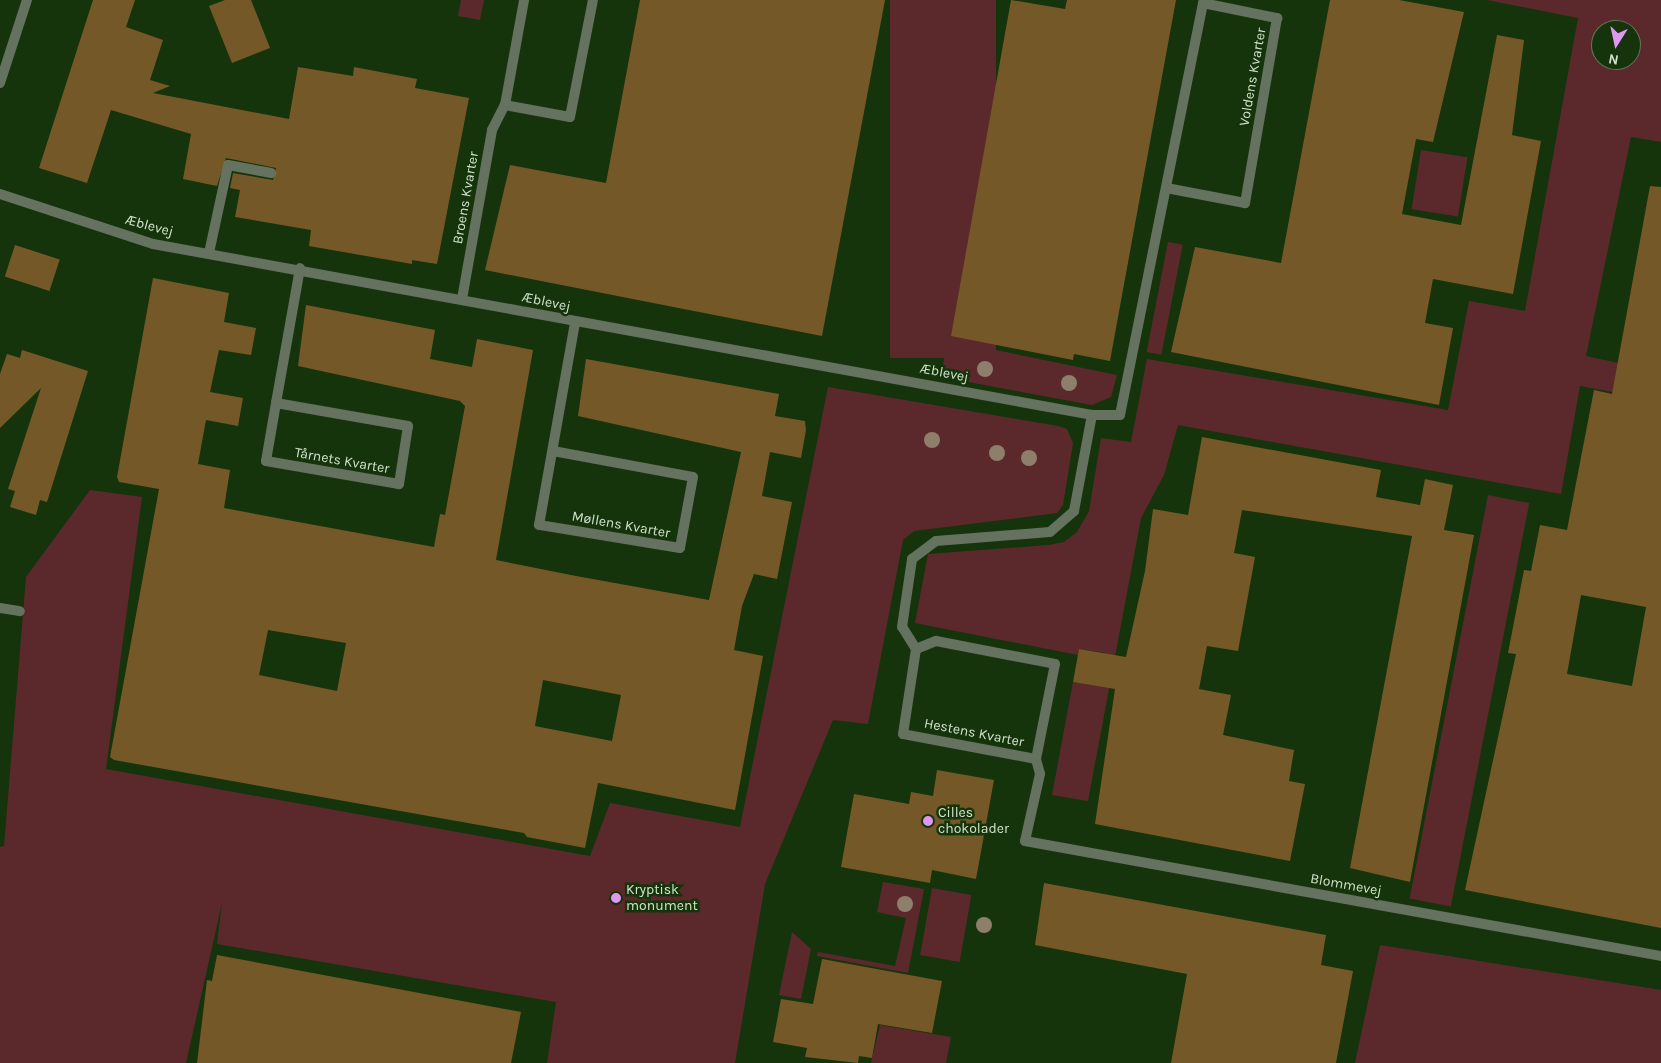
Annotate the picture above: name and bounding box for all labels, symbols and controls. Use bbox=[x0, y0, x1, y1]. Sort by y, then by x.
north arrow bbox=[1591, 20, 1641, 70]
street label: Voldens Kvarter bbox=[1236, 27, 1270, 127]
text: N bbox=[1607, 50, 1620, 69]
street label: Broens Kvarter bbox=[450, 150, 482, 246]
street label: Æblevej bbox=[123, 211, 175, 241]
street label: Æblevej bbox=[520, 289, 572, 315]
street label: Æblevej bbox=[918, 360, 970, 386]
street label: Tårnets Kvarter bbox=[293, 444, 391, 478]
street label: Møllens Kvarter bbox=[571, 508, 671, 542]
street label: Hestens Kvarter bbox=[923, 715, 1025, 751]
place label: Cilles chokolader bbox=[938, 805, 1009, 838]
marker: Cilles chokolader bbox=[922, 815, 934, 827]
street label: Blommevej bbox=[1309, 870, 1383, 900]
place label: Kryptisk monument bbox=[626, 882, 698, 914]
marker: Kryptisk monument bbox=[610, 892, 622, 904]

